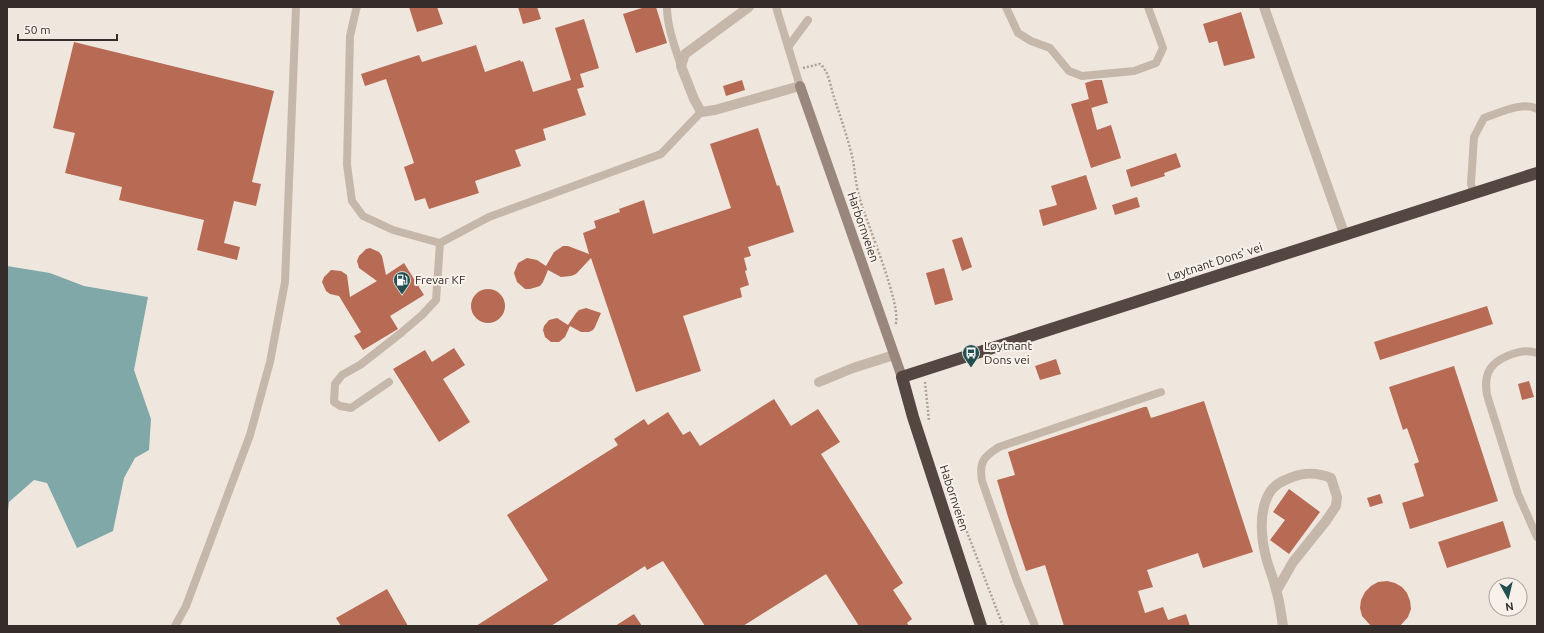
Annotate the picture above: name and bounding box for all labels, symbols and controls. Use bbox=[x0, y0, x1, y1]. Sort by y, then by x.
scale bar bbox=[18, 16, 117, 42]
text: 50 m bbox=[24, 23, 51, 36]
street label: Harbornveien bbox=[845, 190, 882, 264]
street label: Løytnant Dons' vei bbox=[1166, 240, 1264, 283]
fuel station icon: Frevar KF bbox=[392, 270, 412, 295]
place label: Frevar KF bbox=[415, 273, 465, 286]
place label: Løytnant Dons vei bbox=[984, 339, 1032, 366]
bus stop icon: Løytnant Dons vei bbox=[961, 343, 981, 368]
street label: Habornveien bbox=[938, 463, 971, 533]
north arrow bbox=[1488, 577, 1528, 617]
text: N bbox=[1504, 600, 1514, 613]

